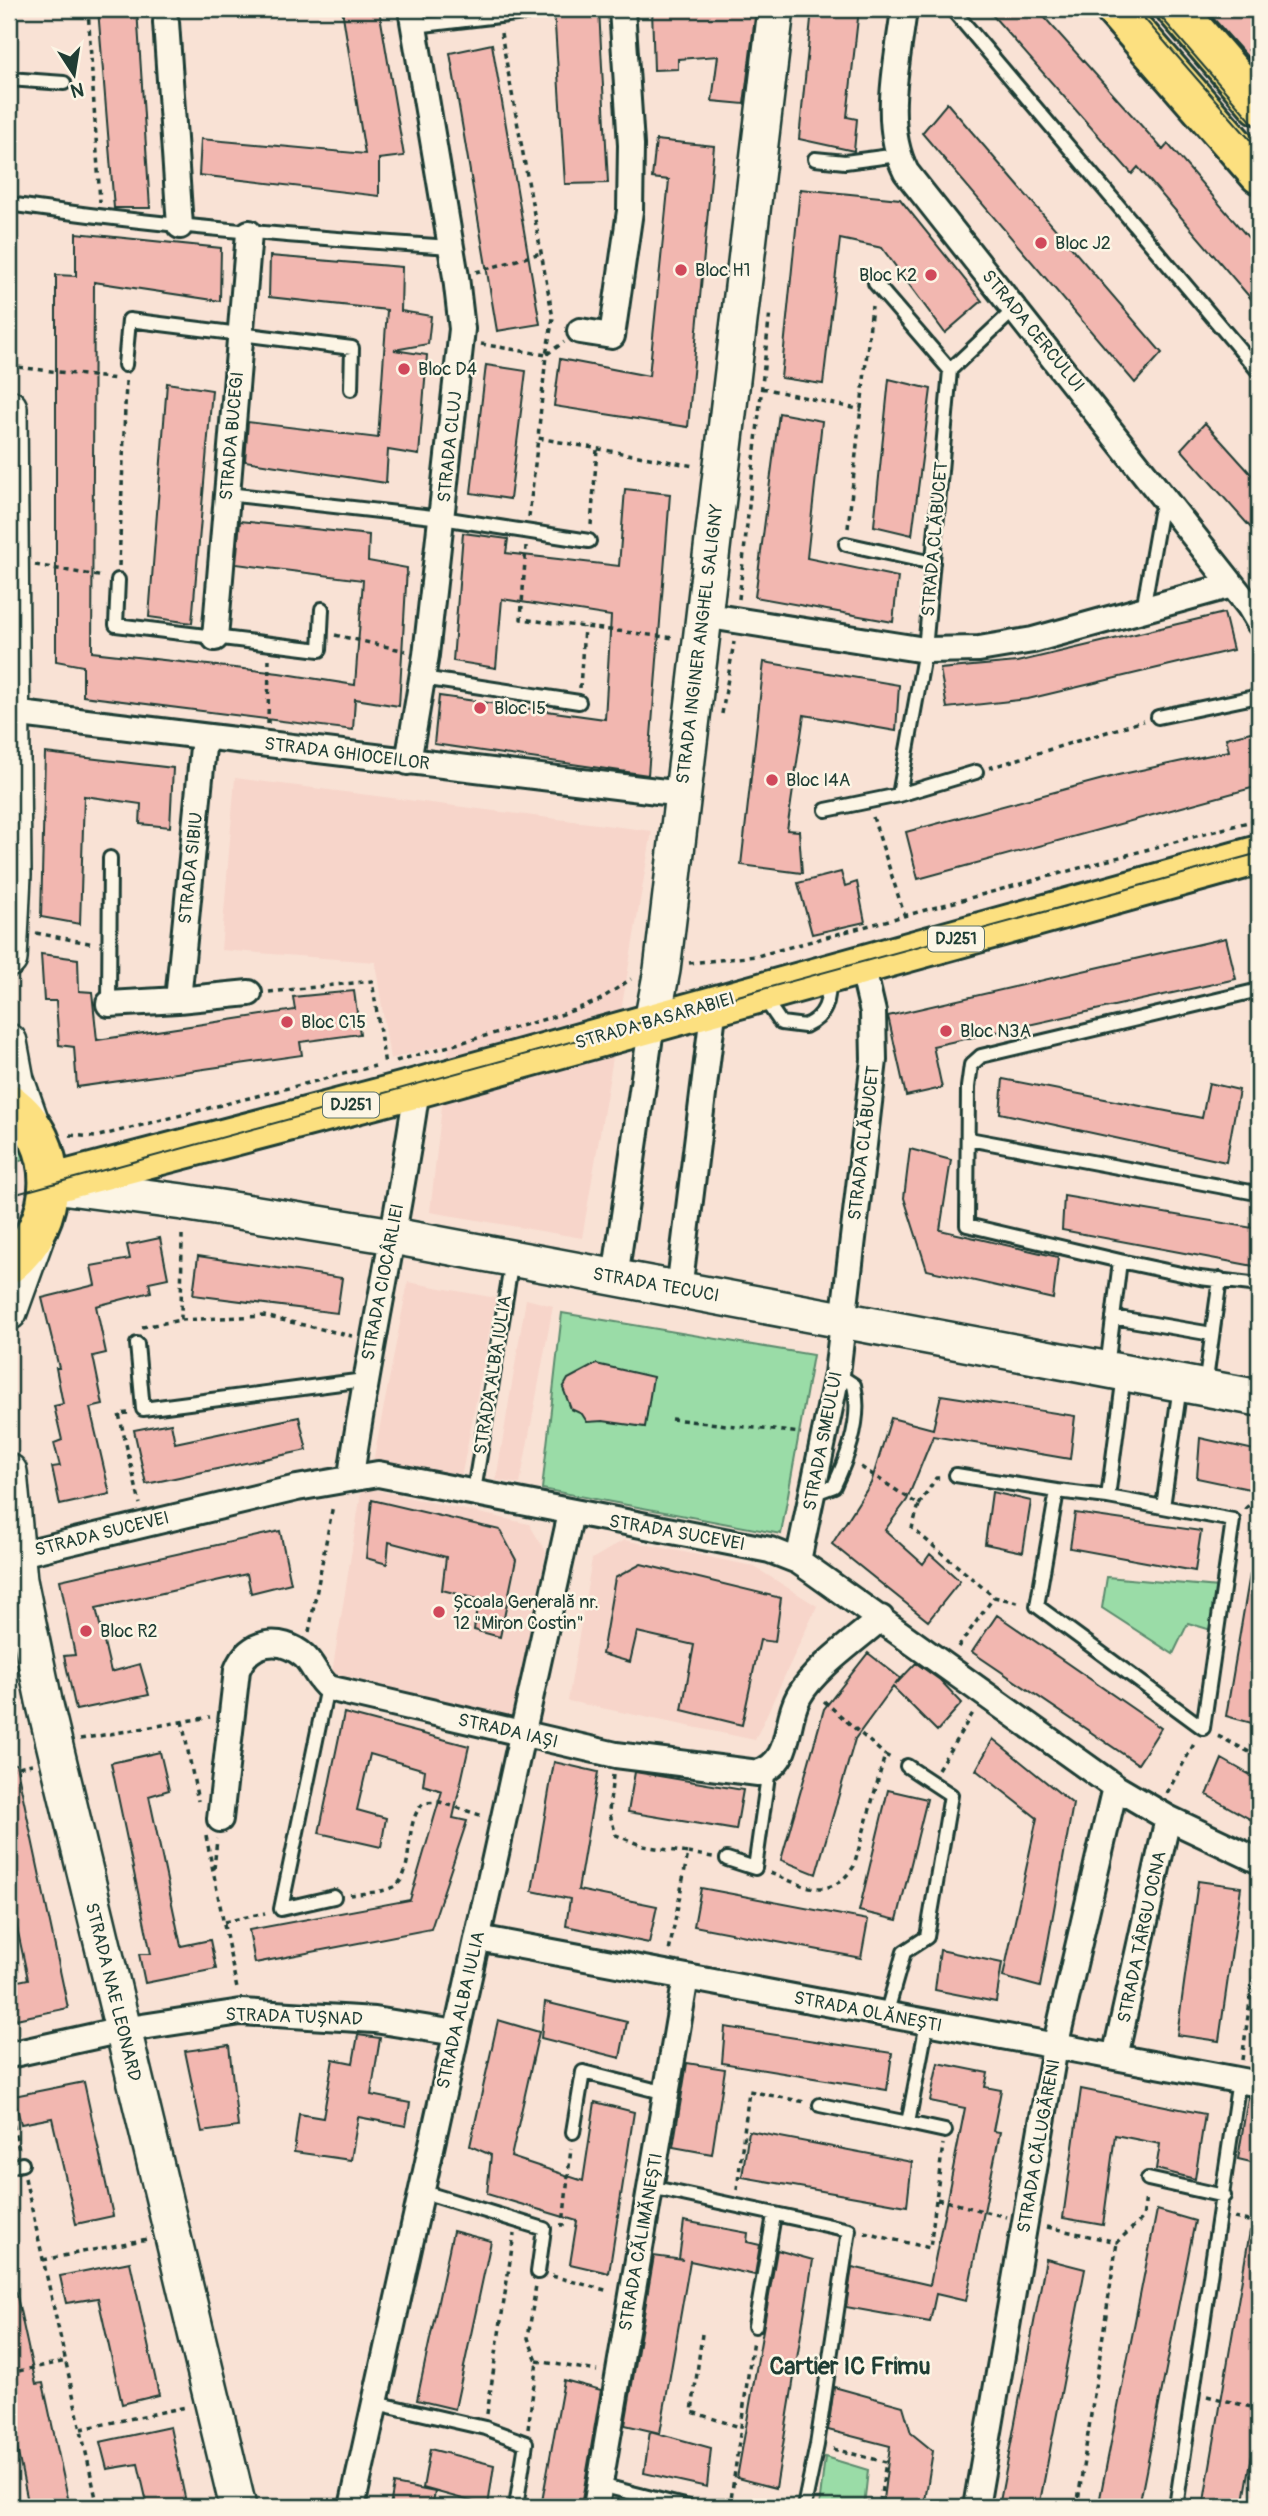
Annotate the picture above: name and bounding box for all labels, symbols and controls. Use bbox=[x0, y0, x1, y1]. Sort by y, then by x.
north arrow bbox=[38, 38, 108, 108]
text: N bbox=[68, 77, 86, 103]
place label: Bloc J2 bbox=[1055, 232, 1111, 255]
marker: Bloc J2 bbox=[1033, 235, 1049, 251]
place label: Bloc H1 bbox=[695, 259, 751, 282]
marker: Bloc H1 bbox=[673, 262, 689, 278]
place label: Bloc K2 bbox=[859, 264, 917, 287]
street label: STRADA CERCULUI bbox=[977, 265, 1089, 397]
marker: Bloc K2 bbox=[923, 267, 939, 283]
place label: Bloc D4 bbox=[418, 358, 477, 381]
marker: Bloc D4 bbox=[396, 361, 412, 377]
street label: STRADA BUCEGI bbox=[215, 371, 249, 501]
street label: STRADA CLUJ bbox=[433, 390, 467, 504]
street label: STRADA CLĂBUCET bbox=[917, 461, 953, 617]
street label: STRADA INGINER ANGHEL SALIGNY bbox=[671, 502, 729, 785]
place label: Bloc I5 bbox=[494, 697, 546, 720]
marker: Bloc I5 bbox=[472, 700, 488, 716]
street label: STRADA GHIOCEILOR bbox=[263, 732, 431, 776]
place label: Bloc I4A bbox=[786, 769, 851, 792]
marker: Bloc I4A bbox=[764, 772, 780, 788]
street label: STRADA SIBIU bbox=[174, 811, 208, 925]
road number: DJ251 bbox=[928, 926, 984, 951]
street label: STRADA BASARABIEI bbox=[573, 987, 737, 1055]
place label: Bloc C15 bbox=[301, 1011, 366, 1034]
marker: Bloc C15 bbox=[279, 1014, 295, 1030]
place label: Bloc N3A bbox=[960, 1020, 1031, 1043]
marker: Bloc N3A bbox=[938, 1023, 954, 1039]
street label: STRADA CLĂBUCET bbox=[843, 1064, 885, 1222]
road number: DJ251 bbox=[323, 1092, 379, 1118]
street label: STRADA CIOCÂRLIEI bbox=[357, 1202, 409, 1362]
street label: STRADA TECUCI bbox=[591, 1263, 721, 1307]
street label: STRADA ALBA IULIA bbox=[469, 1293, 517, 1456]
street label: STRADA SMEULUI bbox=[798, 1369, 848, 1513]
street label: STRADA SUCEVEI bbox=[32, 1506, 172, 1562]
street label: STRADA SUCEVEI bbox=[607, 1510, 747, 1556]
place label: Școala Generală nr. 12 "Miron Costin" bbox=[453, 1591, 599, 1635]
marker: Școala Generală nr. 12 "Miron Costin" bbox=[431, 1604, 447, 1620]
place label: Bloc R2 bbox=[100, 1620, 158, 1643]
marker: Bloc R2 bbox=[78, 1623, 94, 1639]
street label: STRADA IAȘI bbox=[456, 1708, 560, 1754]
street label: STRADA TÂRGU OCNA bbox=[1113, 1849, 1171, 2025]
street label: STRADA NAE LEONARD bbox=[80, 1900, 146, 2084]
street label: STRADA ALBA IULIA bbox=[432, 1929, 490, 2091]
street label: STRADA OLĂNEȘTI bbox=[792, 1986, 944, 2038]
street label: STRADA TUȘNAD bbox=[225, 2003, 363, 2031]
street label: STRADA CĂLUGĂRENI bbox=[1012, 2057, 1066, 2235]
street label: STRADA CĂLIMĂNEȘTI bbox=[614, 2151, 668, 2333]
district label: Cartier IC Frimu bbox=[770, 2352, 930, 2381]

